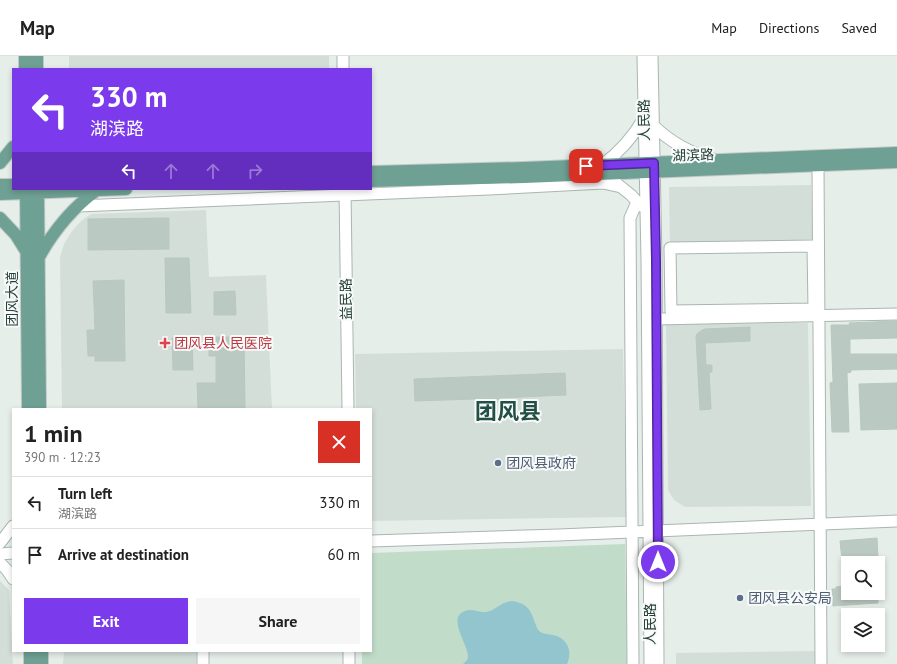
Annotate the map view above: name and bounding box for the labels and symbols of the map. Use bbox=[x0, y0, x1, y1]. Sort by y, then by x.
street label: 人民路 bbox=[635, 99, 653, 141]
street label: 湖滨路 bbox=[672, 145, 714, 165]
pin bbox=[569, 149, 603, 183]
street label: 团风大道 bbox=[3, 271, 21, 327]
street label: 益民路 bbox=[337, 278, 355, 320]
place label: 团风县人民医院 bbox=[174, 334, 272, 352]
marker: 团风县人民医院 bbox=[159, 337, 171, 349]
district label: 团风县 bbox=[475, 397, 541, 425]
place label: 团风县政府 bbox=[506, 454, 576, 472]
marker: 团风县政府 bbox=[493, 458, 503, 468]
position arrow bbox=[637, 541, 679, 583]
place label: 团风县公安局 bbox=[748, 589, 832, 607]
marker: 团风县公安局 bbox=[735, 593, 745, 603]
street label: 人民路 bbox=[641, 603, 659, 645]

